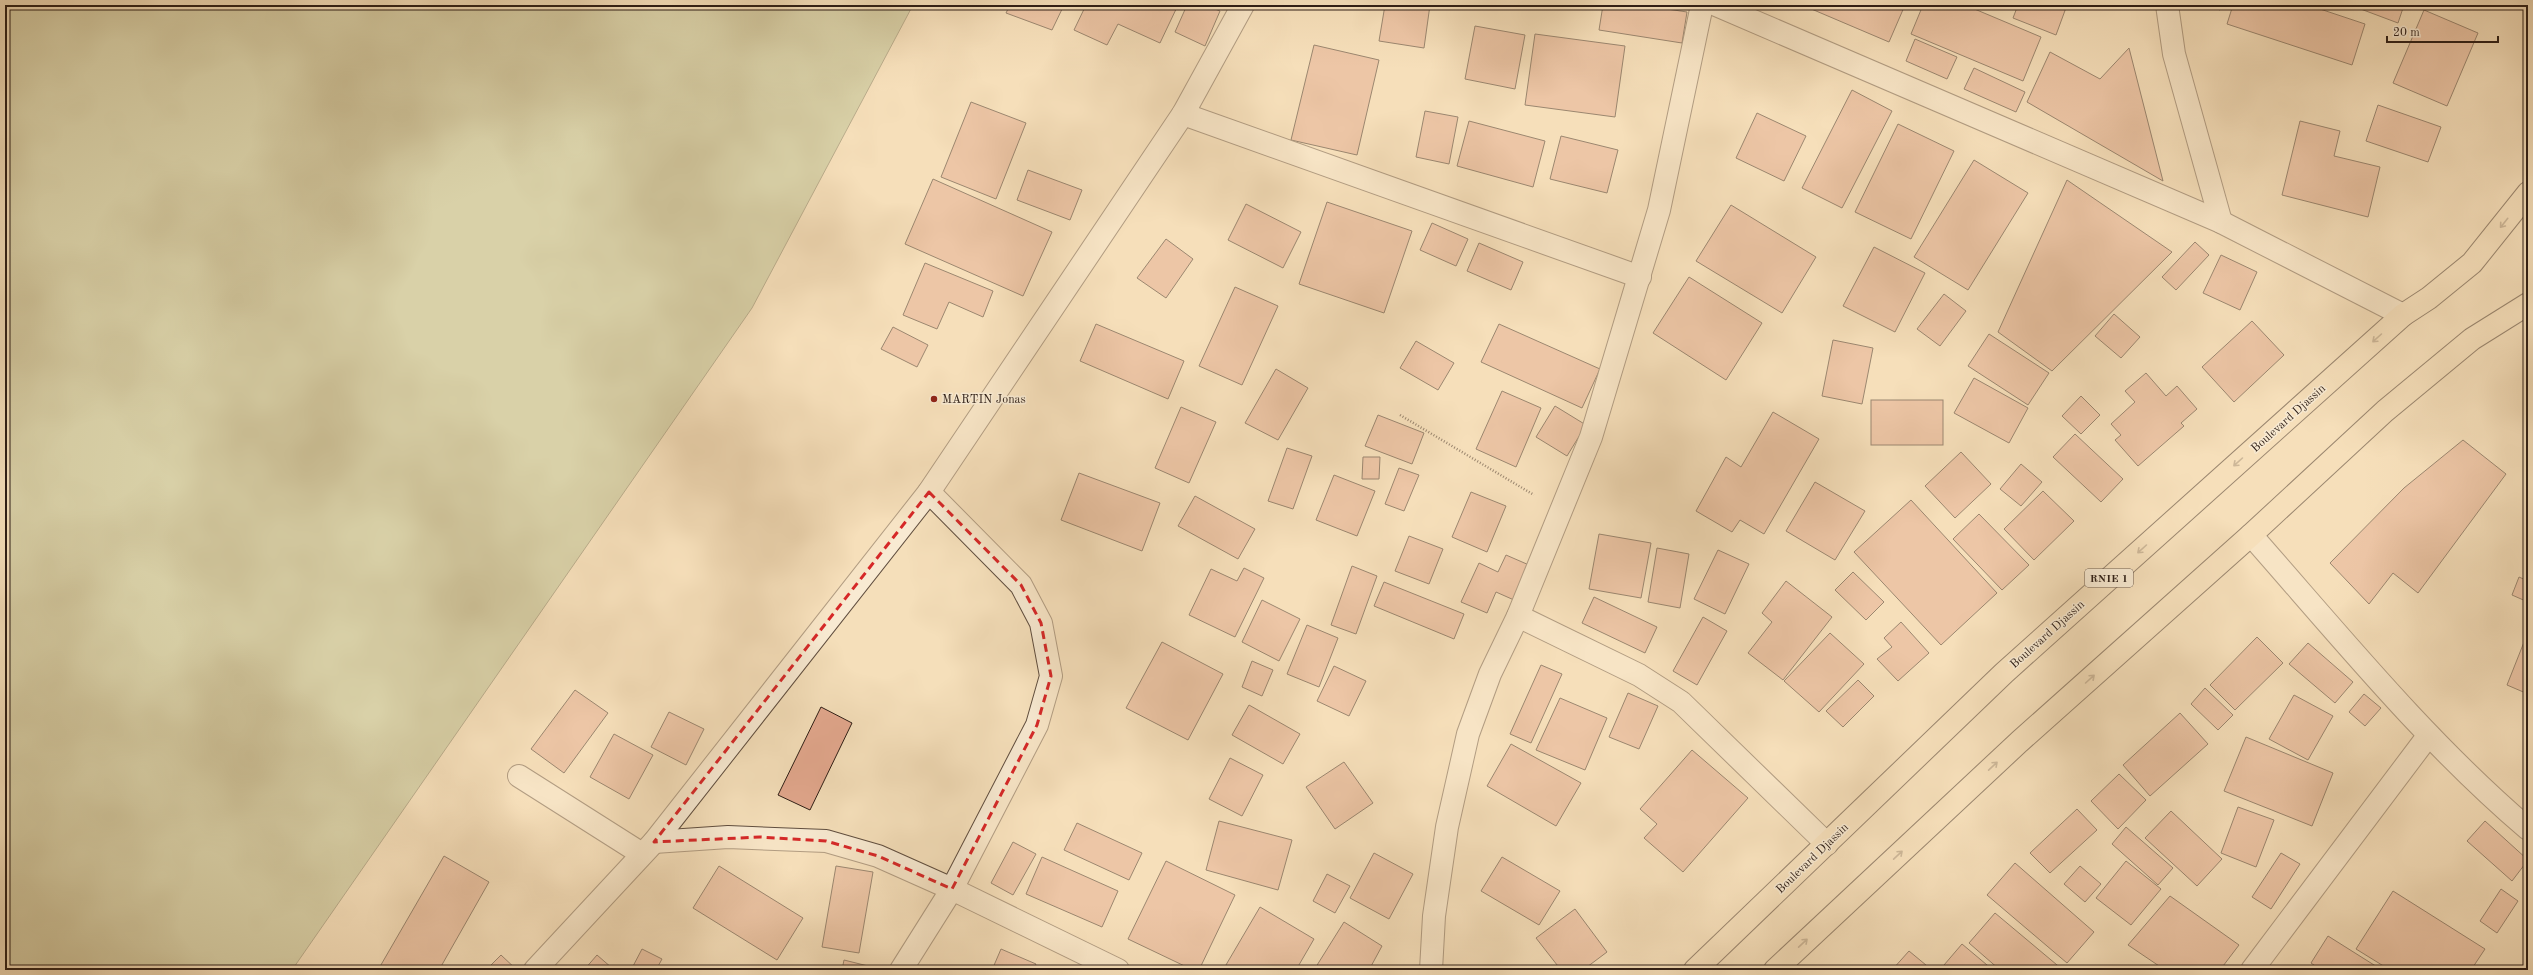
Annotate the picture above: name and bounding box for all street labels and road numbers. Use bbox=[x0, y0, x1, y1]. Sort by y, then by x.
street label: Boulevard Djassin bbox=[2249, 382, 2328, 455]
road number: RNIE 1 bbox=[2085, 569, 2133, 587]
street label: Boulevard Djassin bbox=[2008, 598, 2087, 671]
street label: Boulevard Djassin bbox=[1774, 821, 1851, 896]

